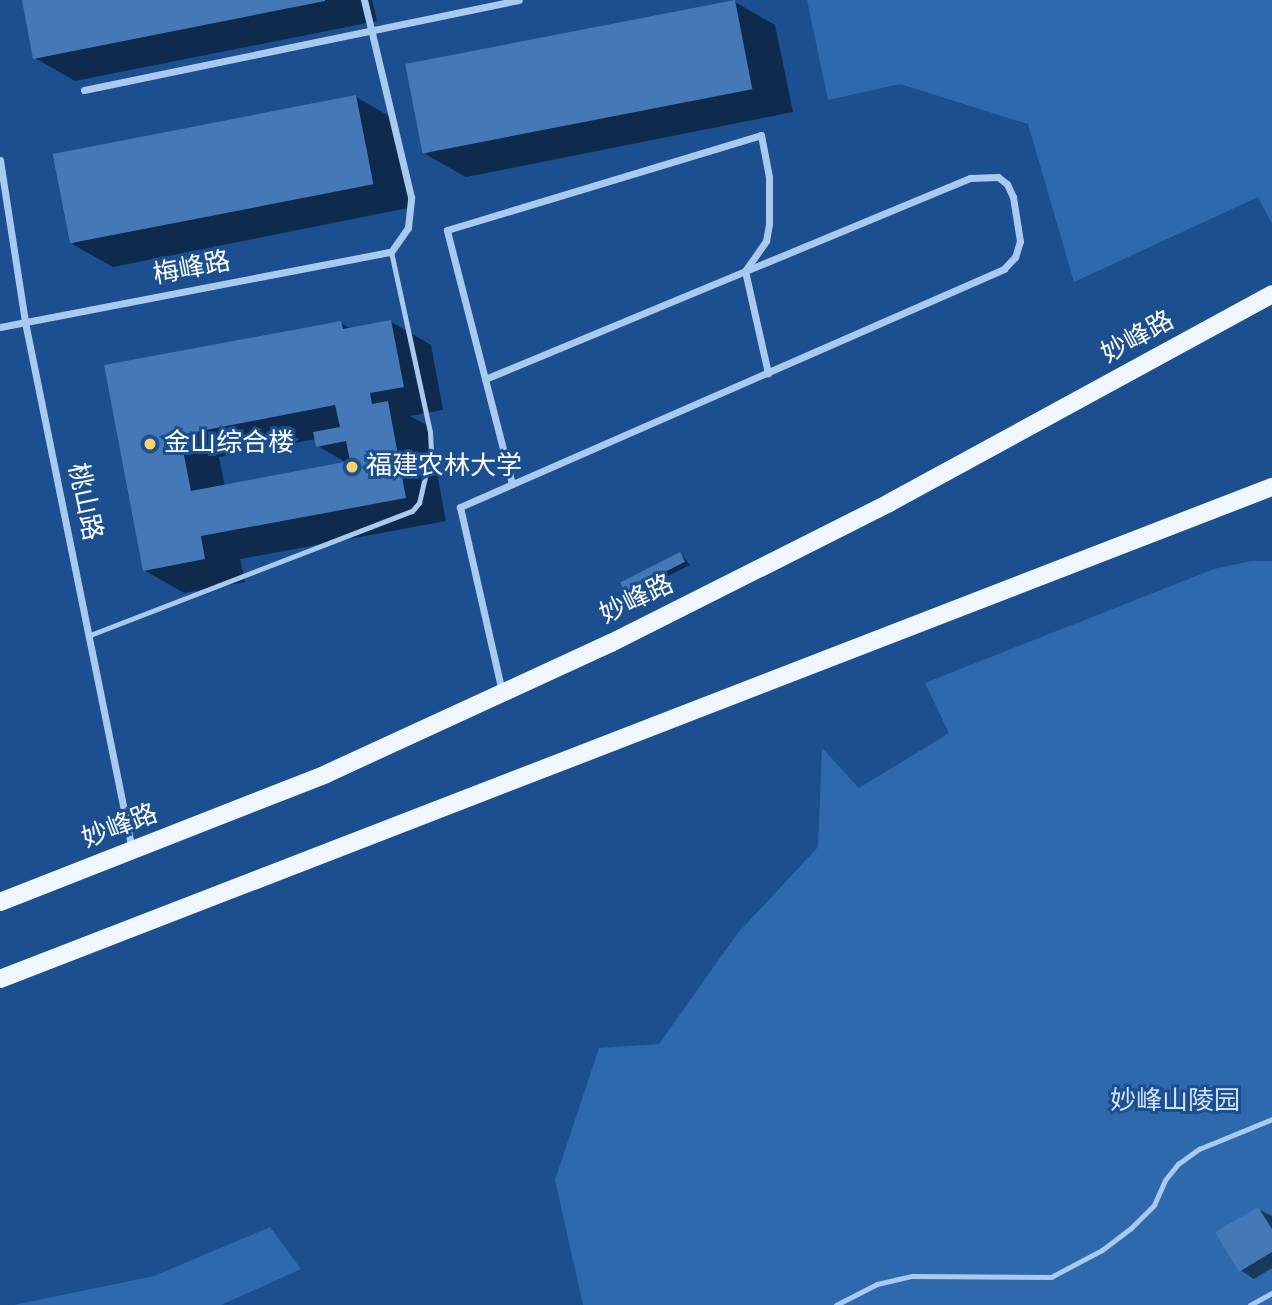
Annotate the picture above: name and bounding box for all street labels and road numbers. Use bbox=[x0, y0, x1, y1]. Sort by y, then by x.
street label: 梅峰路 bbox=[151, 246, 233, 292]
street label: 妙峰路 bbox=[1096, 305, 1180, 371]
street label: 桃山路 bbox=[61, 461, 107, 543]
street label: 妙峰路 bbox=[595, 569, 679, 631]
street label: 妙峰路 bbox=[78, 798, 162, 856]

